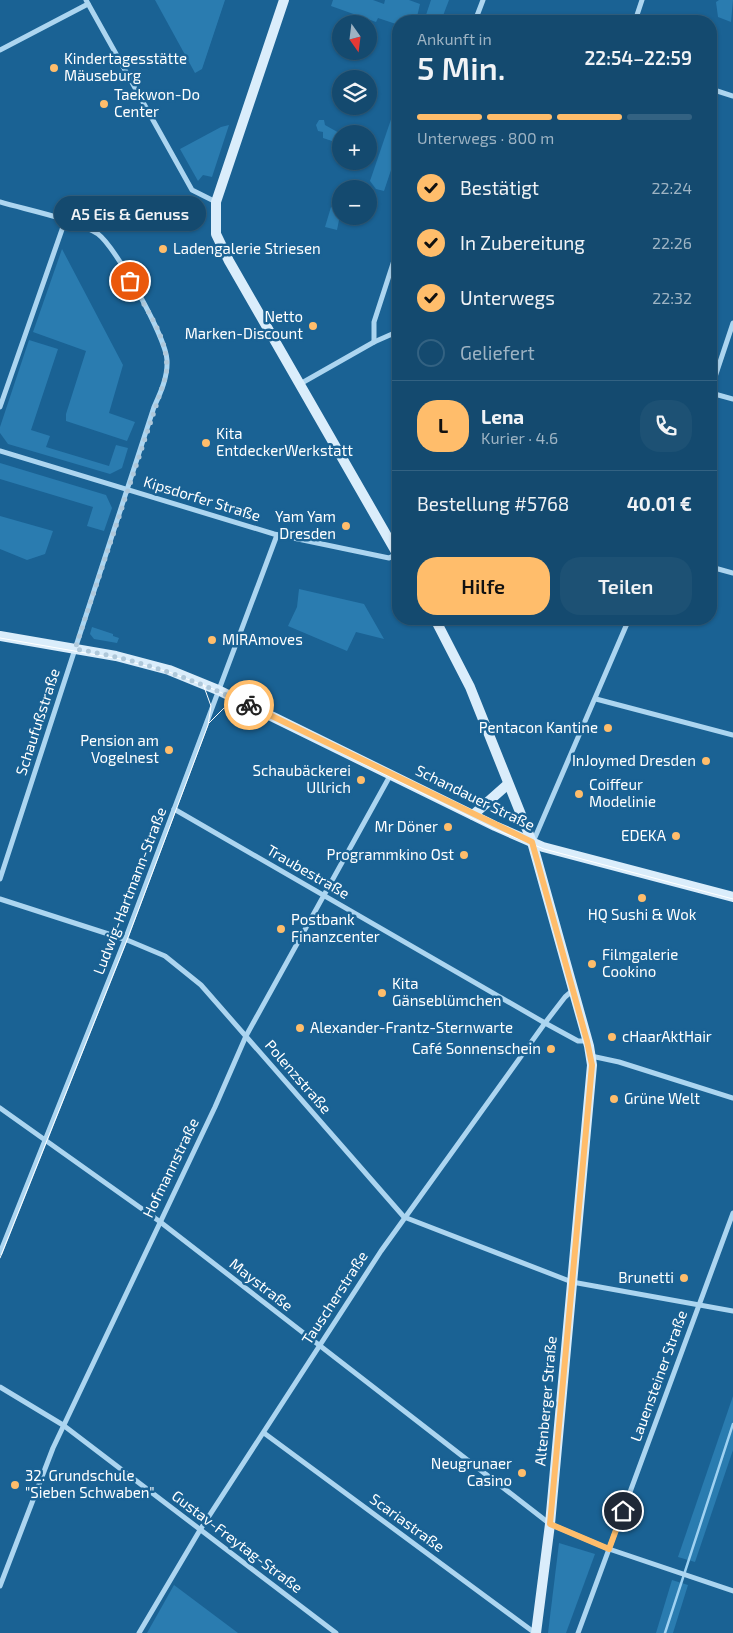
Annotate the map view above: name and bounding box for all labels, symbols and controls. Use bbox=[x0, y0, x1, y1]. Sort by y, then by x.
north arrow bbox=[332, 15, 378, 60]
map controls bbox=[332, 15, 377, 225]
text: Ankunft in bbox=[417, 29, 492, 48]
text: 22:54–22:59 bbox=[584, 46, 692, 69]
text: 5 Min. bbox=[417, 48, 505, 86]
place label: Kindertagesstätte Mäuseburg bbox=[64, 49, 187, 84]
marker: Kindertagesstätte Mäuseburg bbox=[48, 62, 60, 74]
button: layers bbox=[332, 70, 377, 115]
place label: Taekwon-Do Center bbox=[114, 85, 200, 120]
marker: Taekwon-Do Center bbox=[98, 98, 110, 110]
button: + bbox=[332, 125, 377, 170]
text: Unterwegs · 800 m bbox=[417, 128, 554, 147]
icon: check bbox=[417, 174, 445, 202]
text: Bestätigt bbox=[460, 176, 539, 199]
text: 22:24 bbox=[651, 178, 692, 197]
button: − bbox=[332, 180, 377, 225]
callout: A5 Eis & Genuss bbox=[54, 196, 206, 231]
text: A5 Eis & Genuss bbox=[71, 204, 189, 223]
icon: check bbox=[417, 229, 445, 257]
text: In Zubereitung bbox=[460, 231, 585, 254]
text: 22:26 bbox=[652, 233, 692, 252]
place label: Ladengalerie Striesen bbox=[173, 239, 321, 257]
marker: Ladengalerie Striesen bbox=[157, 243, 169, 255]
pin bbox=[109, 260, 151, 302]
icon: bag bbox=[116, 267, 144, 295]
icon: check bbox=[417, 284, 445, 312]
text: Unterwegs bbox=[460, 286, 555, 309]
text: 22:32 bbox=[652, 288, 692, 307]
place label: Netto Marken-Discount bbox=[185, 307, 303, 342]
marker: Netto Marken-Discount bbox=[307, 320, 319, 332]
text: Geliefert bbox=[460, 341, 535, 364]
button: phone bbox=[640, 400, 692, 452]
text: Lena bbox=[481, 405, 524, 428]
text: L bbox=[438, 414, 448, 437]
place label: Kita EntdeckerWerkstatt bbox=[216, 424, 353, 459]
text: Kurier · 4.6 bbox=[481, 428, 558, 447]
marker: Kita EntdeckerWerkstatt bbox=[200, 437, 212, 449]
street label: Kipsdorfer Straße bbox=[142, 472, 263, 524]
text: Bestellung #5768 bbox=[417, 492, 569, 515]
text: 40.01 € bbox=[627, 492, 692, 515]
place label: Yam Yam Dresden bbox=[275, 507, 336, 542]
marker: Yam Yam Dresden bbox=[340, 520, 352, 532]
button: Hilfe bbox=[417, 557, 550, 615]
button: Teilen bbox=[560, 557, 692, 615]
place label: MIRAmoves bbox=[222, 630, 303, 648]
marker: MIRAmoves bbox=[206, 634, 218, 646]
street label: Schaufußstraße bbox=[11, 666, 63, 777]
courier bbox=[224, 680, 274, 730]
icon: bike bbox=[235, 691, 263, 719]
place label: Pentacon Kantine bbox=[479, 718, 598, 736]
marker: Pentacon Kantine bbox=[602, 722, 614, 734]
place label: Pension am Vogelnest bbox=[80, 731, 159, 766]
marker: Pension am Vogelnest bbox=[163, 744, 175, 756]
place label: InJoymed Dresden bbox=[572, 751, 696, 769]
marker: InJoymed Dresden bbox=[700, 755, 712, 767]
street label: Schandauer Straße bbox=[413, 760, 538, 834]
place label: Schaubäckerei Ullrich bbox=[253, 761, 351, 796]
marker: Schaubäckerei Ullrich bbox=[355, 774, 367, 786]
place label: Coiffeur Modelinie bbox=[589, 775, 656, 810]
marker: Coiffeur Modelinie bbox=[573, 788, 585, 800]
street label: Ludwig-Hartmann-Straße bbox=[89, 804, 169, 977]
place label: Mr Döner bbox=[375, 817, 438, 835]
marker: Mr Döner bbox=[442, 821, 454, 833]
place label: EDEKA bbox=[621, 826, 667, 844]
marker: EDEKA bbox=[670, 830, 682, 842]
street label: Traubestraße bbox=[264, 840, 353, 902]
place label: Programmkino Ost bbox=[327, 845, 454, 863]
marker: Programmkino Ost bbox=[458, 849, 470, 861]
marker: HQ Sushi & Wok bbox=[636, 892, 648, 904]
place label: HQ Sushi & Wok bbox=[588, 905, 697, 924]
place label: Postbank Finanzcenter bbox=[291, 910, 380, 945]
marker: Postbank Finanzcenter bbox=[275, 923, 287, 935]
place label: Filmgalerie Cookino bbox=[602, 945, 678, 980]
marker: Filmgalerie Cookino bbox=[586, 958, 598, 970]
place label: Kita Gänseblümchen bbox=[392, 974, 502, 1009]
marker: Kita Gänseblümchen bbox=[376, 987, 388, 999]
place label: Alexander-Frantz-Sternwarte bbox=[310, 1018, 513, 1036]
marker: Alexander-Frantz-Sternwarte bbox=[294, 1022, 306, 1034]
place label: cHaarAktHair bbox=[622, 1027, 712, 1045]
marker: cHaarAktHair bbox=[606, 1031, 618, 1043]
street label: Polenzstraße bbox=[262, 1036, 336, 1117]
place label: Café Sonnenschein bbox=[412, 1039, 541, 1057]
marker: Café Sonnenschein bbox=[545, 1043, 557, 1055]
place label: Grüne Welt bbox=[624, 1089, 700, 1107]
marker: Grüne Welt bbox=[608, 1093, 620, 1105]
street label: Hofmannstraße bbox=[138, 1115, 202, 1220]
street label: Tauscherstraße bbox=[297, 1247, 371, 1347]
street label: Maystraße bbox=[226, 1254, 297, 1314]
place label: Brunetti bbox=[618, 1268, 674, 1286]
marker: Brunetti bbox=[678, 1272, 690, 1284]
street label: Lauensteiner Straße bbox=[626, 1307, 690, 1444]
street label: Altenberger Straße bbox=[530, 1335, 560, 1467]
place label: Neugrunaer Casino bbox=[431, 1454, 512, 1489]
place label: 32. Grundschule "Sieben Schwaben" bbox=[25, 1466, 155, 1501]
marker: Neugrunaer Casino bbox=[516, 1467, 528, 1479]
marker: 32. Grundschule "Sieben Schwaben" bbox=[9, 1479, 21, 1491]
street label: Gustav-Freytag-Straße bbox=[169, 1486, 307, 1596]
street label: Scariastraße bbox=[367, 1489, 448, 1555]
pin bbox=[602, 1490, 644, 1532]
icon: home bbox=[609, 1497, 637, 1525]

